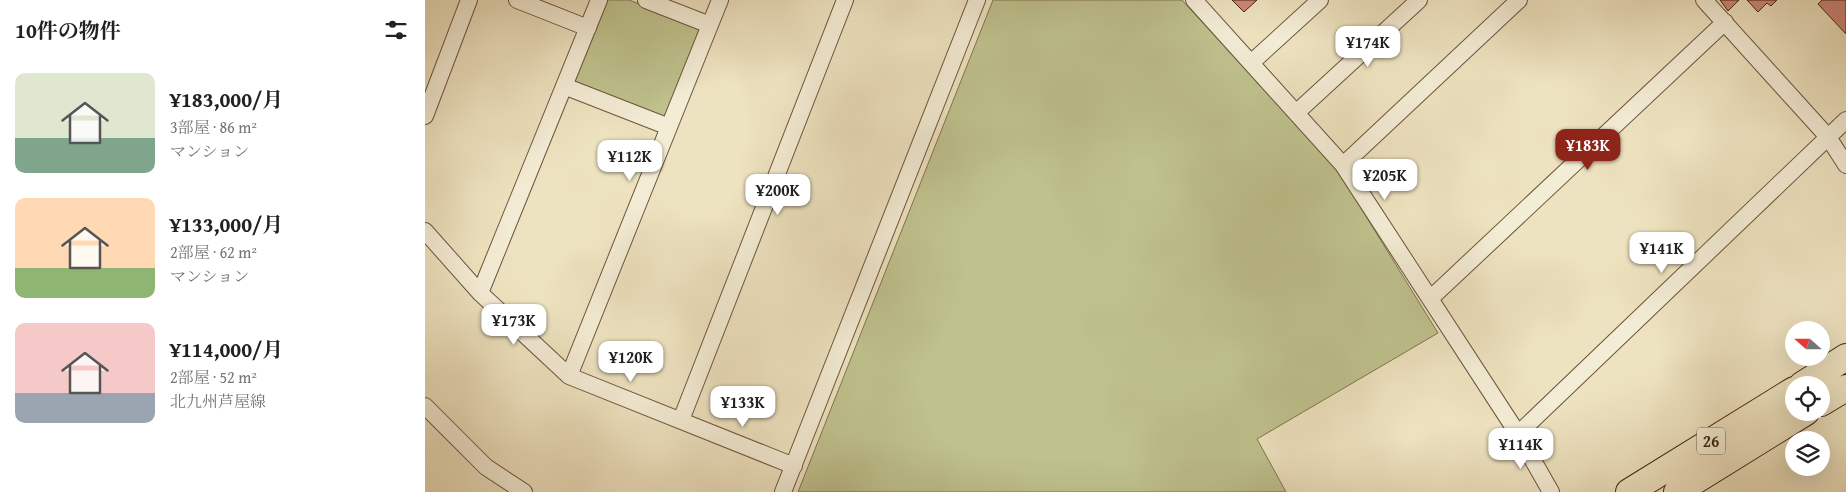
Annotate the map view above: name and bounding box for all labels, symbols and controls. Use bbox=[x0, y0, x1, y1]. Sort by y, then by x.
text: 10件の物件 bbox=[15, 15, 121, 46]
icon: filters bbox=[382, 16, 410, 44]
pin: ¥174K bbox=[1333, 26, 1403, 68]
text: ¥174K bbox=[1346, 30, 1390, 54]
text: ¥183,000/月 bbox=[170, 84, 283, 115]
icon: home bbox=[55, 93, 115, 153]
text: 3部屋 · 86 m² bbox=[170, 115, 257, 139]
pin: ¥183K bbox=[1553, 128, 1623, 171]
text: ¥183K bbox=[1566, 133, 1610, 157]
text: マンション bbox=[170, 139, 249, 163]
pin: ¥112K bbox=[595, 140, 665, 182]
text: ¥112K bbox=[608, 144, 652, 168]
pin: ¥205K bbox=[1350, 158, 1420, 201]
text: ¥205K bbox=[1363, 163, 1407, 187]
pin: ¥200K bbox=[743, 174, 813, 216]
text: ¥200K bbox=[756, 178, 800, 202]
text: ¥133,000/月 bbox=[170, 209, 283, 240]
icon: home bbox=[55, 218, 115, 278]
pin: ¥141K bbox=[1627, 232, 1697, 274]
text: ¥141K bbox=[1640, 236, 1684, 260]
text: 2部屋 · 62 m² bbox=[170, 240, 257, 264]
text: マンション bbox=[170, 264, 249, 288]
pin: ¥173K bbox=[479, 304, 549, 346]
text: ¥173K bbox=[492, 308, 536, 332]
north arrow bbox=[1785, 321, 1830, 366]
map controls bbox=[1785, 321, 1830, 476]
text: ¥114,000/月 bbox=[170, 334, 283, 365]
pin: ¥120K bbox=[596, 340, 666, 383]
icon: home bbox=[55, 343, 115, 403]
text: ¥120K bbox=[609, 345, 653, 369]
text: 2部屋 · 52 m² bbox=[170, 365, 257, 389]
button: locate bbox=[1785, 376, 1830, 421]
pin: ¥133K bbox=[708, 386, 778, 428]
text: 北九州芦屋線 bbox=[170, 389, 266, 413]
text: ¥133K bbox=[721, 390, 765, 414]
pin: ¥114K bbox=[1486, 428, 1556, 470]
road number: 26 bbox=[1697, 428, 1725, 454]
button: layers bbox=[1785, 431, 1830, 476]
text: ¥114K bbox=[1499, 432, 1543, 456]

